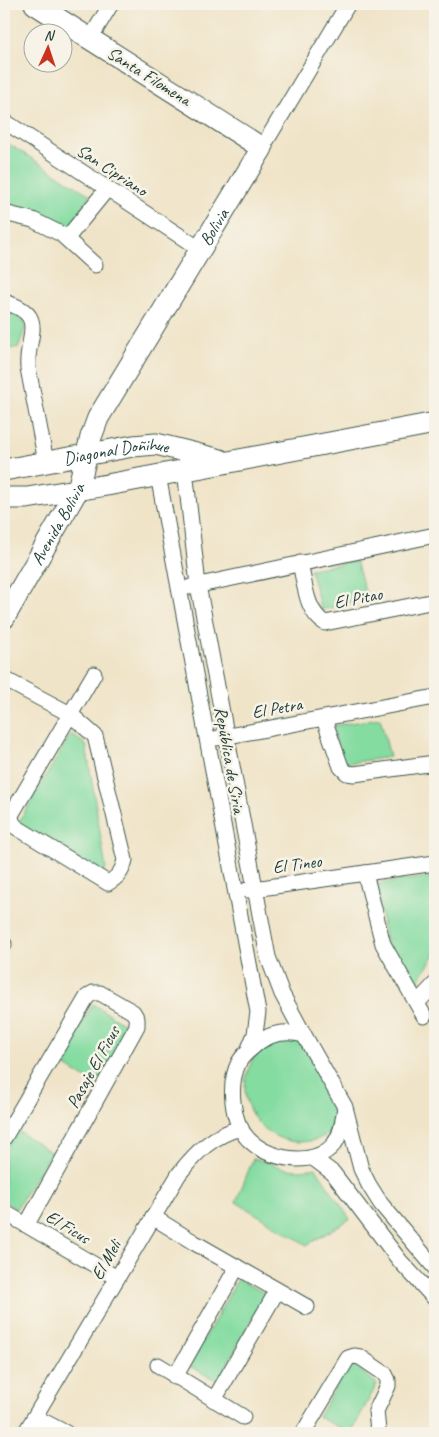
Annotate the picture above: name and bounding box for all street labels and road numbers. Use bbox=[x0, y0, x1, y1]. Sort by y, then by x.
street label: Santa Filomena bbox=[103, 42, 196, 111]
street label: San Cipriano bbox=[73, 139, 153, 202]
street label: Bolivia bbox=[194, 204, 234, 250]
street label: Diagonal Doñihue bbox=[62, 433, 172, 470]
street label: Avenida Bolivia bbox=[26, 481, 90, 569]
street label: El Pitao bbox=[332, 582, 385, 613]
street label: El Petra bbox=[250, 692, 305, 723]
street label: República de Siria bbox=[210, 705, 251, 817]
street label: El Tineo bbox=[271, 849, 324, 878]
street label: Pasaje El Ficus bbox=[61, 1020, 125, 1112]
street label: El Ficus bbox=[42, 1205, 96, 1250]
street label: El Meli bbox=[86, 1234, 127, 1284]

